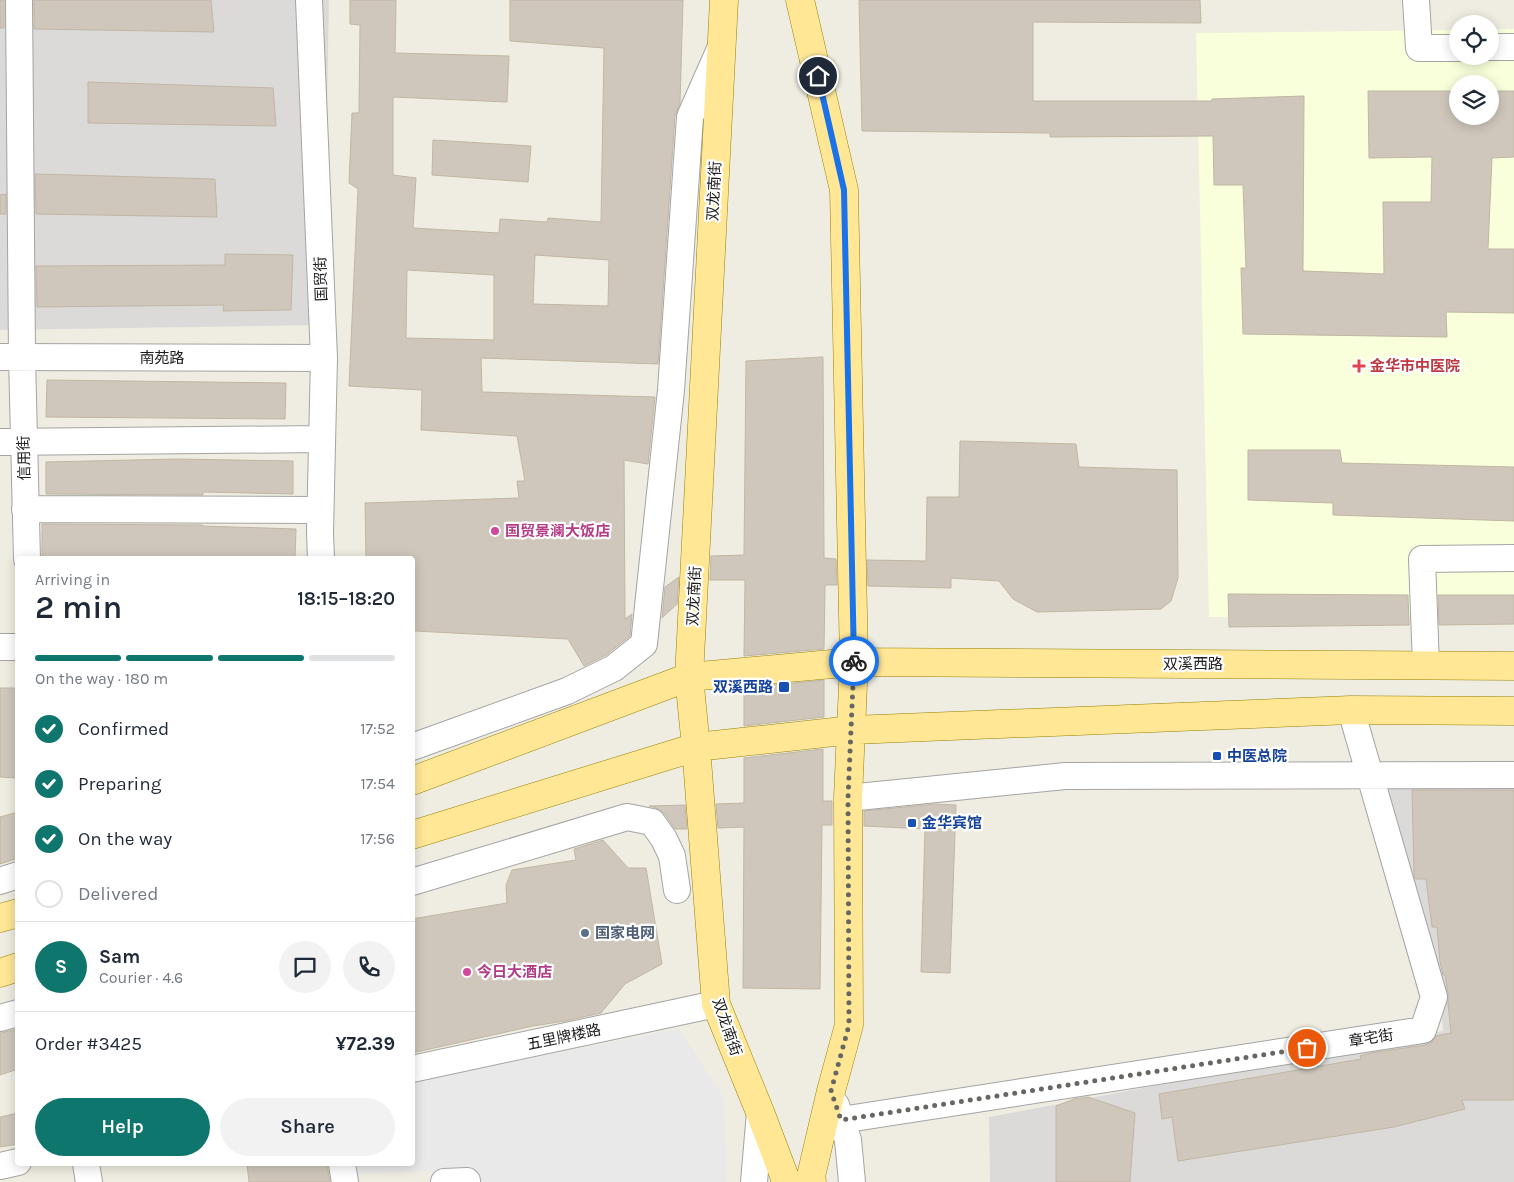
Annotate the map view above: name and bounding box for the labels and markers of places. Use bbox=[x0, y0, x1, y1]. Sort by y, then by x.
pin bbox=[797, 55, 839, 97]
place label: 金华市中医院 bbox=[1370, 357, 1460, 375]
marker: 金华市中医院 bbox=[1352, 359, 1366, 373]
place label: 国贸景澜大饭店 bbox=[505, 522, 610, 540]
marker: 国贸景澜大饭店 bbox=[489, 525, 501, 537]
place label: 双溪西路 bbox=[713, 678, 773, 696]
marker: 双溪西路 bbox=[777, 680, 791, 694]
place label: 中医总院 bbox=[1227, 747, 1287, 765]
marker: 中医总院 bbox=[1211, 750, 1223, 762]
place label: 金华宾馆 bbox=[922, 814, 982, 832]
marker: 金华宾馆 bbox=[906, 817, 918, 829]
place label: 国家电网 bbox=[595, 924, 655, 942]
marker: 国家电网 bbox=[579, 927, 591, 939]
place label: 今日大酒店 bbox=[477, 963, 552, 981]
marker: 今日大酒店 bbox=[461, 966, 473, 978]
pin bbox=[1286, 1027, 1328, 1069]

